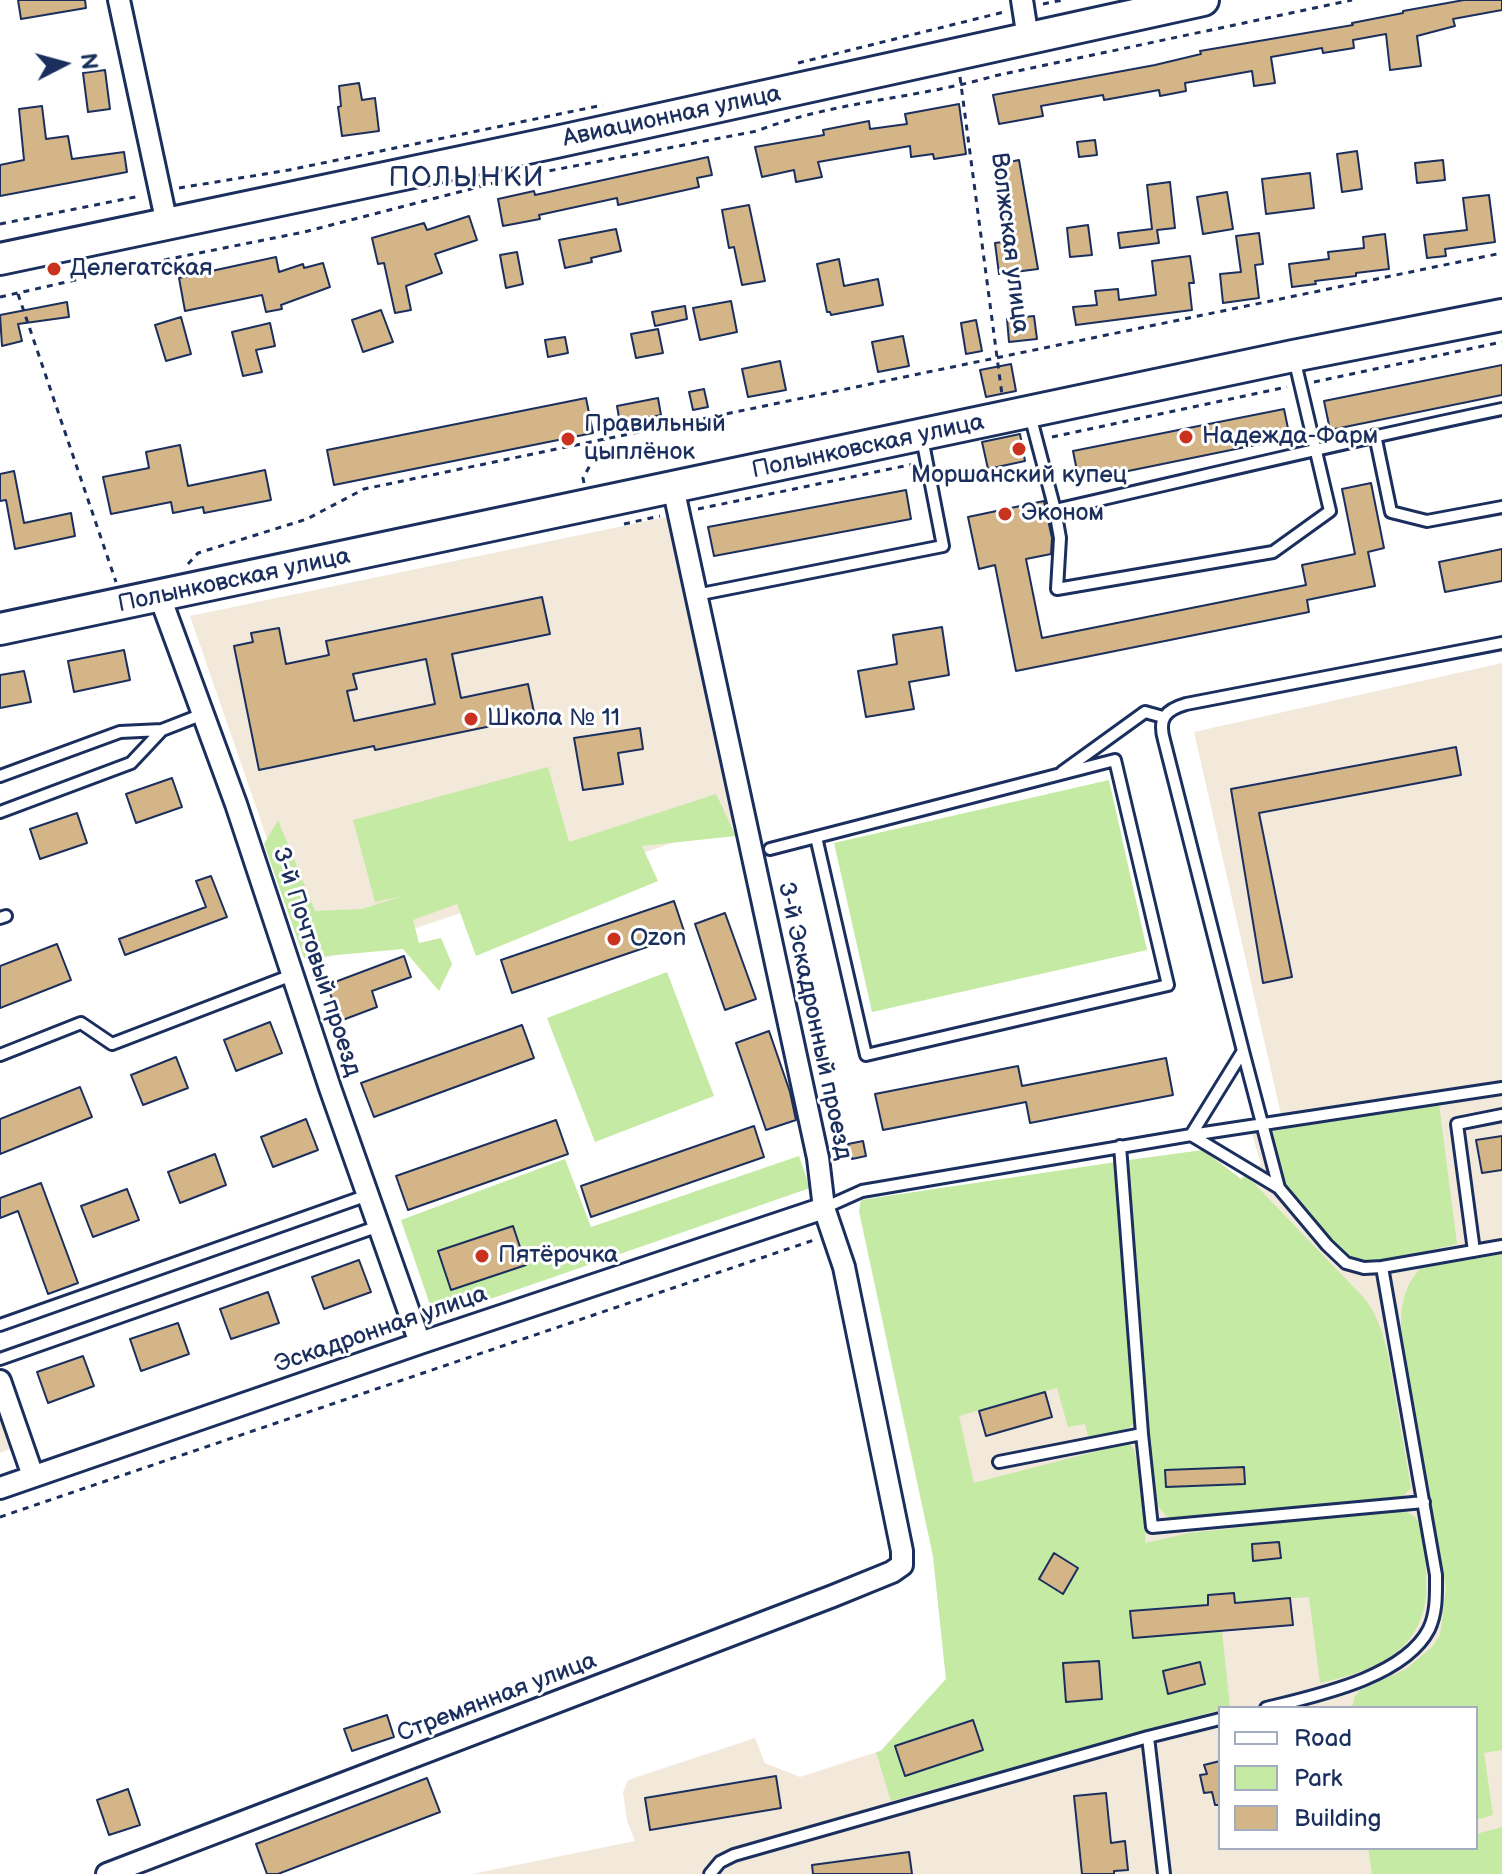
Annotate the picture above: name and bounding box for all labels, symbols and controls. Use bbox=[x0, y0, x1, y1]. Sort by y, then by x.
north arrow bbox=[24, 24, 104, 104]
text: N bbox=[74, 52, 103, 71]
street label: Авиационная улица bbox=[560, 80, 784, 154]
street label: Волжская улица bbox=[984, 151, 1034, 335]
district label: ПОЛЫНКИ bbox=[388, 162, 546, 196]
place label: Делегатская bbox=[70, 255, 213, 283]
marker: Делегатская bbox=[45, 260, 63, 278]
street label: Полынковская улица bbox=[749, 408, 987, 486]
place label: Правильный цыплёнок bbox=[584, 411, 726, 467]
place label: Надежда-Фарм bbox=[1202, 423, 1378, 451]
marker: Надежда-Фарм bbox=[1177, 428, 1195, 446]
marker: Правильный цыплёнок bbox=[559, 430, 577, 448]
marker: Моршанский купец bbox=[1010, 440, 1028, 458]
place label: Моршанский купец bbox=[911, 462, 1127, 490]
place label: Эконом bbox=[1021, 500, 1104, 528]
marker: Эконом bbox=[996, 505, 1014, 523]
street label: Полынковская улица bbox=[115, 542, 353, 620]
place label: Школа № 11 bbox=[487, 705, 620, 733]
marker: Школа № 11 bbox=[462, 710, 480, 728]
street label: 3-й Почтовый проезд bbox=[265, 844, 367, 1080]
street label: 3-й Эскадронный проезд bbox=[770, 880, 858, 1162]
place label: Ozon bbox=[630, 925, 686, 953]
marker: Ozon bbox=[605, 930, 623, 948]
place label: Пятёрочка bbox=[498, 1242, 618, 1270]
marker: Пятёрочка bbox=[473, 1247, 491, 1265]
street label: Эскадронная улица bbox=[271, 1280, 491, 1380]
street label: Стремянная улица bbox=[393, 1647, 601, 1749]
legend bbox=[1218, 1706, 1478, 1850]
text: Road bbox=[1294, 1724, 1352, 1753]
text: Park bbox=[1294, 1764, 1342, 1793]
text: Building bbox=[1294, 1804, 1381, 1833]

